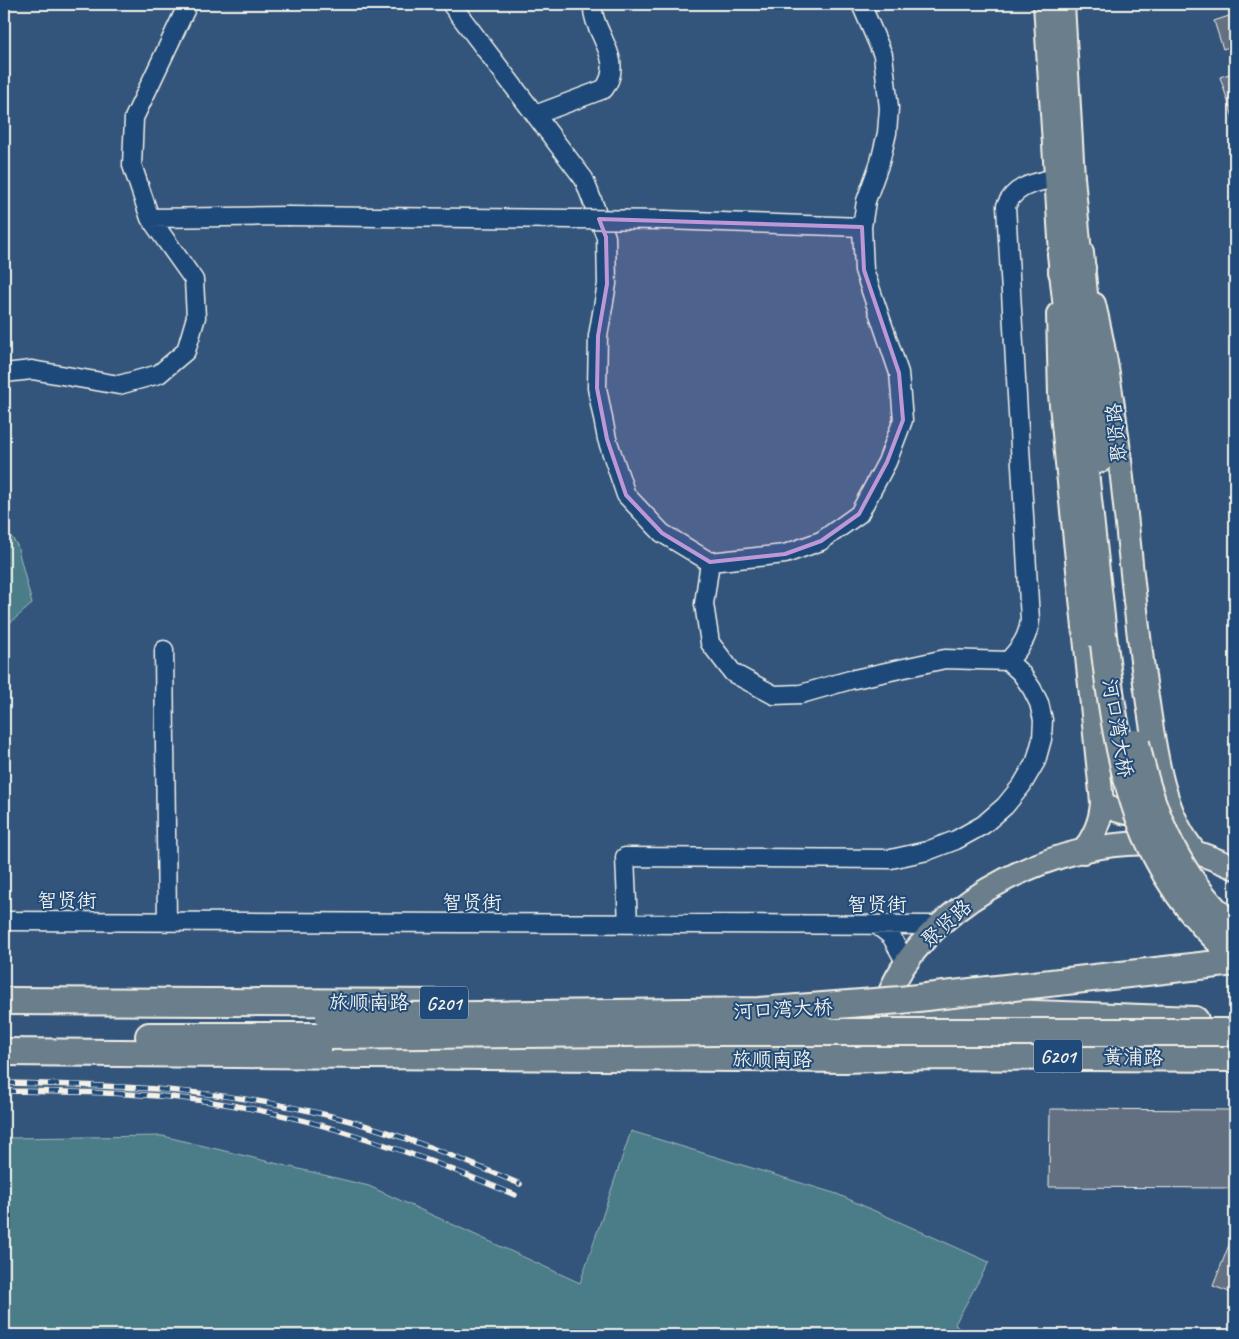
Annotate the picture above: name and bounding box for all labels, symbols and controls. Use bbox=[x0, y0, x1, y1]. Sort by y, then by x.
street label: 聚贤路 bbox=[1101, 401, 1132, 464]
street label: 河口湾大桥 bbox=[1097, 677, 1139, 779]
street label: 智贤街 bbox=[37, 888, 97, 913]
street label: 智贤街 bbox=[442, 890, 502, 915]
street label: 智贤街 bbox=[847, 892, 907, 917]
street label: 聚贤路 bbox=[916, 893, 978, 953]
road number: G201 bbox=[420, 986, 468, 1020]
street label: 旅顺南路 bbox=[329, 990, 410, 1015]
street label: 河口湾大桥 bbox=[732, 994, 834, 1025]
road number: G201 bbox=[1034, 1040, 1082, 1072]
street label: 黄浦路 bbox=[1103, 1044, 1164, 1071]
street label: 旅顺南路 bbox=[732, 1047, 813, 1072]

